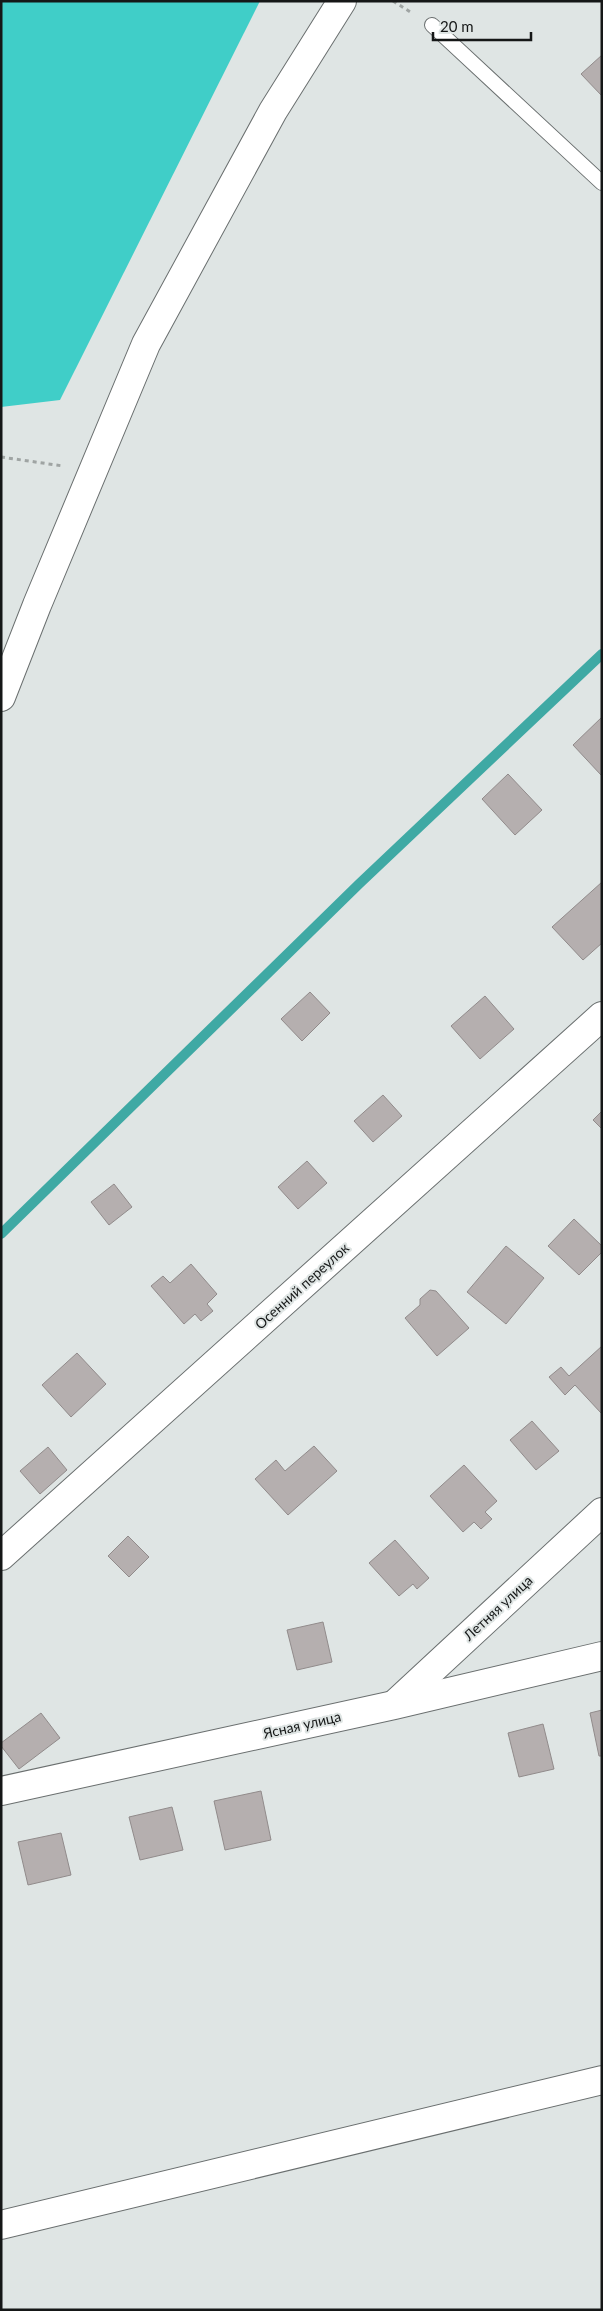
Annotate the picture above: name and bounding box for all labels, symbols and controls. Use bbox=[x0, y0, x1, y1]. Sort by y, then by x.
scale bar bbox=[433, 10, 530, 42]
text: 20 m bbox=[440, 17, 474, 35]
street label: Осенний переулок bbox=[251, 1238, 353, 1332]
street label: Летняя улица bbox=[459, 1571, 536, 1644]
street label: Ясная улица bbox=[260, 1707, 342, 1742]

